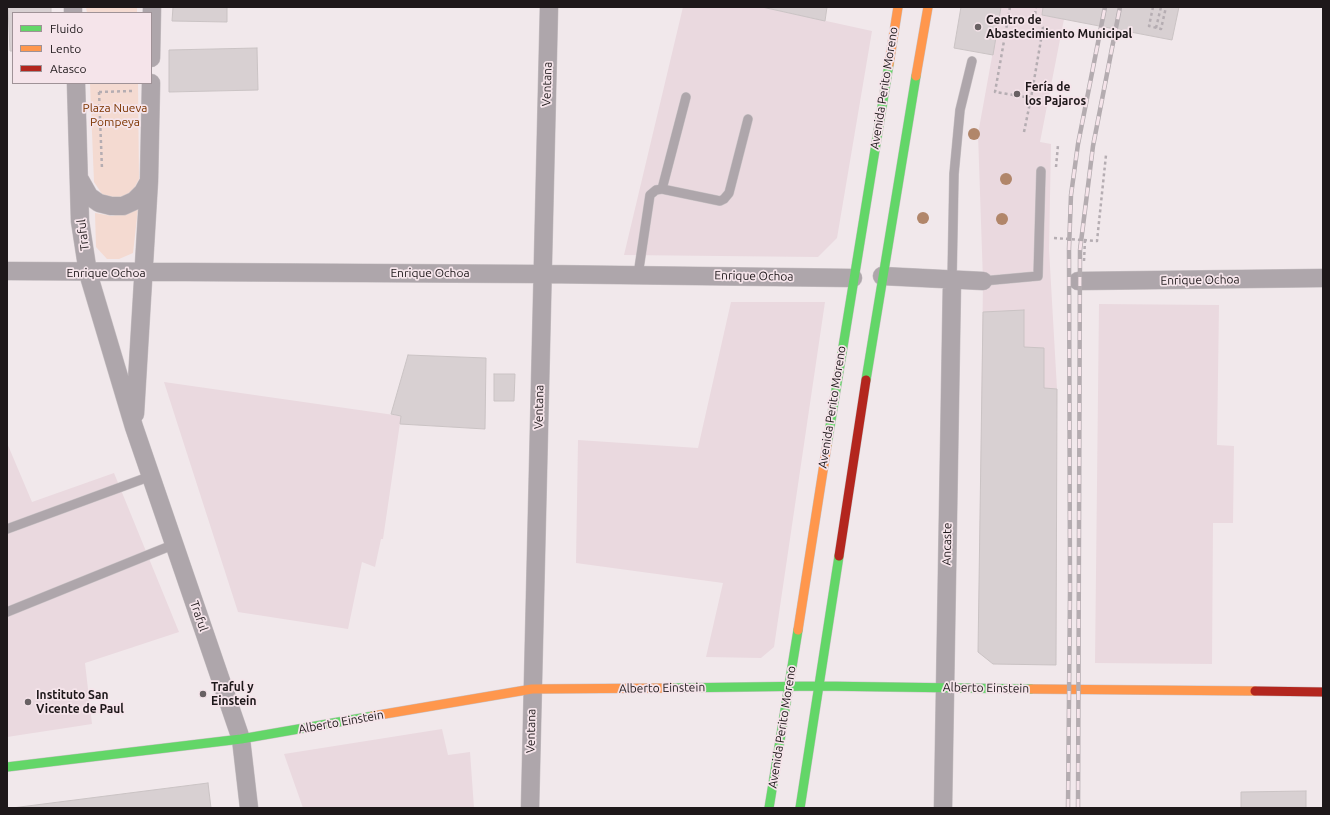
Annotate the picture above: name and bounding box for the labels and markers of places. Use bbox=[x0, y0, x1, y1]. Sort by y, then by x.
place label: Centro de Abastecimiento Municipal bbox=[986, 13, 1132, 41]
marker: Centro de Abastecimiento Municipal bbox=[973, 22, 983, 32]
place label: Fería de los Pajaros bbox=[1025, 80, 1086, 108]
marker: Fería de los Pajaros bbox=[1012, 89, 1022, 99]
place label: Traful y Einstein bbox=[211, 680, 256, 708]
place label: Instituto San Vicente de Paul bbox=[36, 688, 124, 716]
marker: Traful y Einstein bbox=[198, 689, 208, 699]
marker: Instituto San Vicente de Paul bbox=[23, 697, 33, 707]

